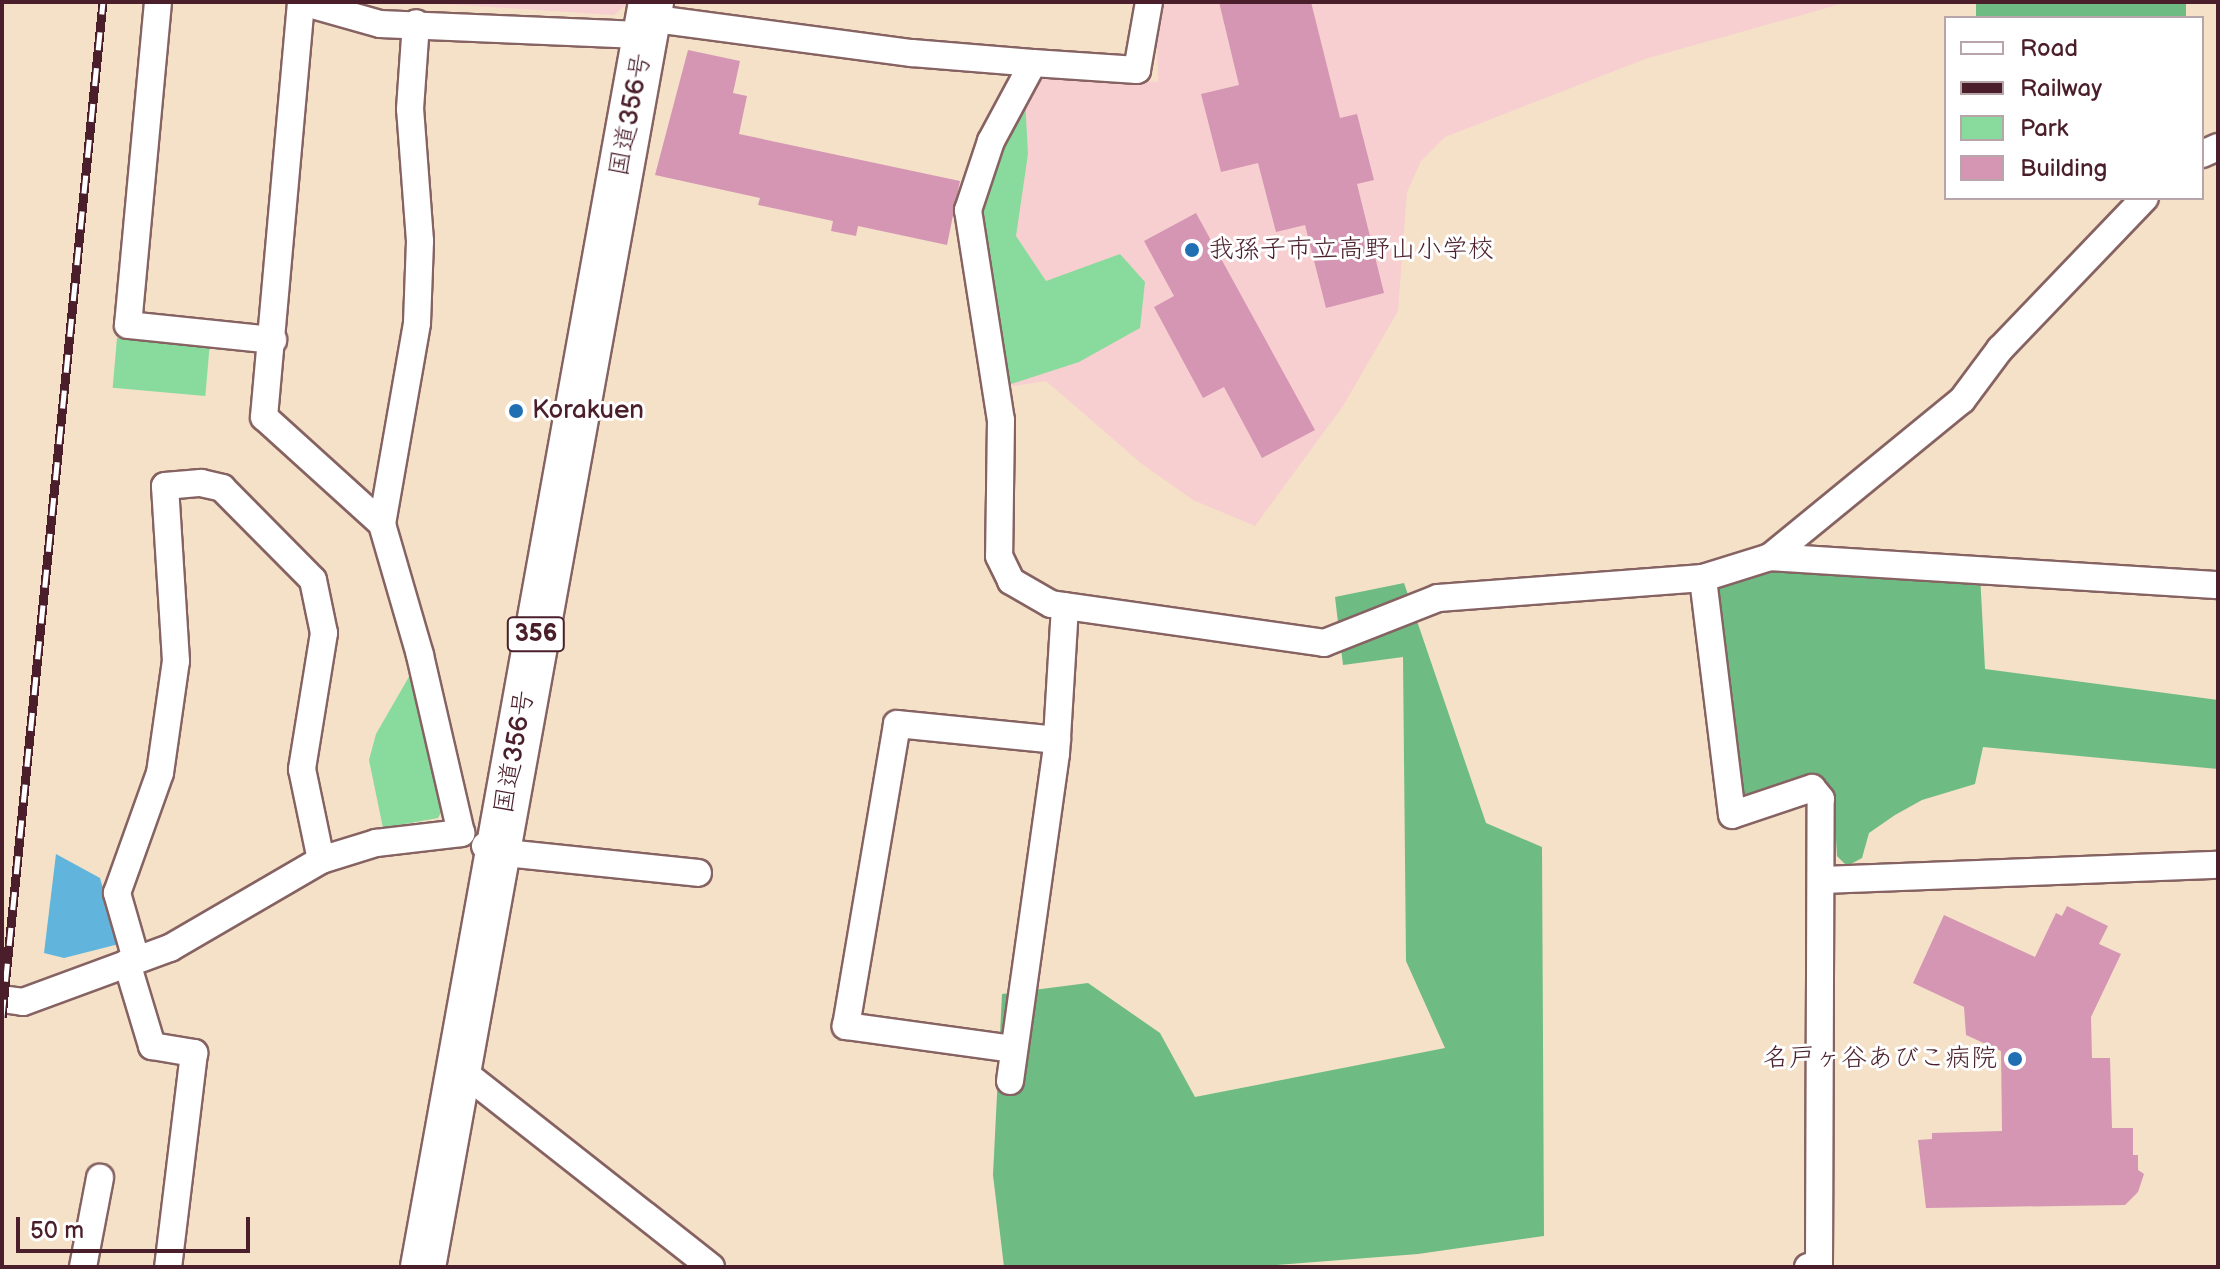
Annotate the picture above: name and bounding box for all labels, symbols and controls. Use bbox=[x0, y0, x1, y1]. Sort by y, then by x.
legend bbox=[1944, 16, 2204, 200]
text: Road bbox=[2020, 34, 2078, 63]
street label: 国道356号 bbox=[604, 51, 658, 179]
text: Railway bbox=[2020, 74, 2102, 103]
text: Park bbox=[2020, 114, 2068, 143]
text: Building bbox=[2020, 154, 2107, 183]
place label: 我孫子市立高野山小学校 bbox=[1208, 234, 1494, 266]
marker: 我孫子市立高野山小学校 bbox=[1183, 241, 1201, 259]
place label: Korakuen bbox=[532, 395, 644, 427]
marker: Korakuen bbox=[507, 402, 525, 420]
road number: 356 bbox=[506, 614, 566, 654]
street label: 国道356号 bbox=[489, 688, 541, 816]
place label: 名戸ヶ谷あびこ病院 bbox=[1763, 1043, 1997, 1075]
marker: 名戸ヶ谷あびこ病院 bbox=[2004, 1048, 2026, 1070]
scale bar bbox=[20, 1201, 254, 1251]
text: 50 m bbox=[30, 1216, 84, 1245]

